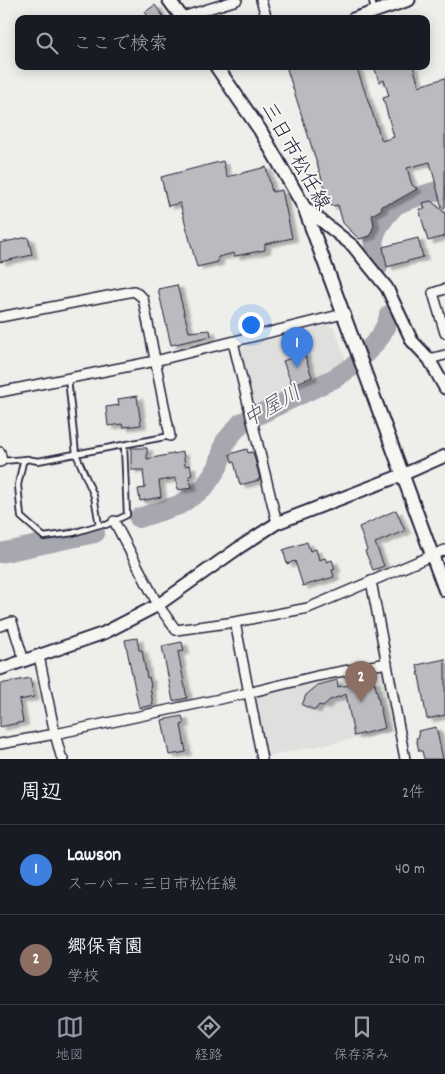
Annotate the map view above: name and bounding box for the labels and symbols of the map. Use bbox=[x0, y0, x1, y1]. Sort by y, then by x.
street label: 三日市松任線 bbox=[253, 98, 335, 216]
your location bbox=[238, 312, 264, 338]
pin: 1 bbox=[281, 327, 313, 368]
water label: 中屋川 bbox=[238, 380, 308, 436]
pin: 2 bbox=[345, 661, 377, 702]

